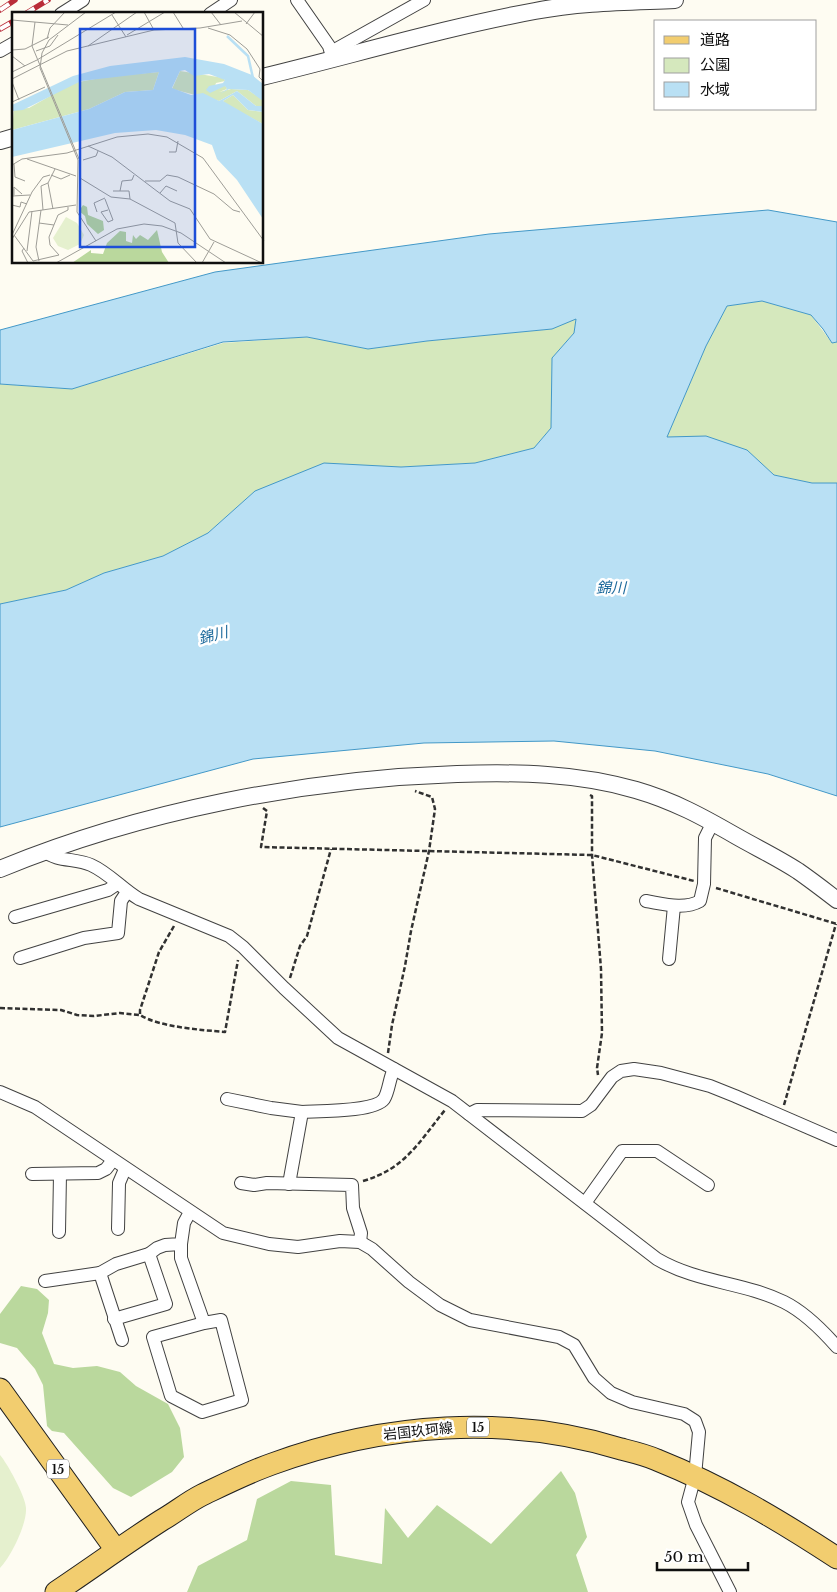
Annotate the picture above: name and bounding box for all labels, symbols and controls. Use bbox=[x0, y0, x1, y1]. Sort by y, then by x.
inset map bbox=[12, 12, 264, 264]
legend bbox=[654, 20, 817, 110]
text: 道路 bbox=[700, 30, 730, 49]
text: 公園 bbox=[700, 55, 730, 74]
text: 水域 bbox=[700, 80, 730, 99]
water label: 錦川 bbox=[596, 578, 628, 597]
water label: 錦川 bbox=[196, 622, 232, 648]
street label: 岩国玖珂線 bbox=[382, 1418, 454, 1444]
road number: 15 bbox=[467, 1418, 489, 1436]
road number: 15 bbox=[47, 1460, 69, 1478]
scale bar bbox=[657, 1540, 748, 1572]
text: 50 m bbox=[664, 1547, 704, 1566]

